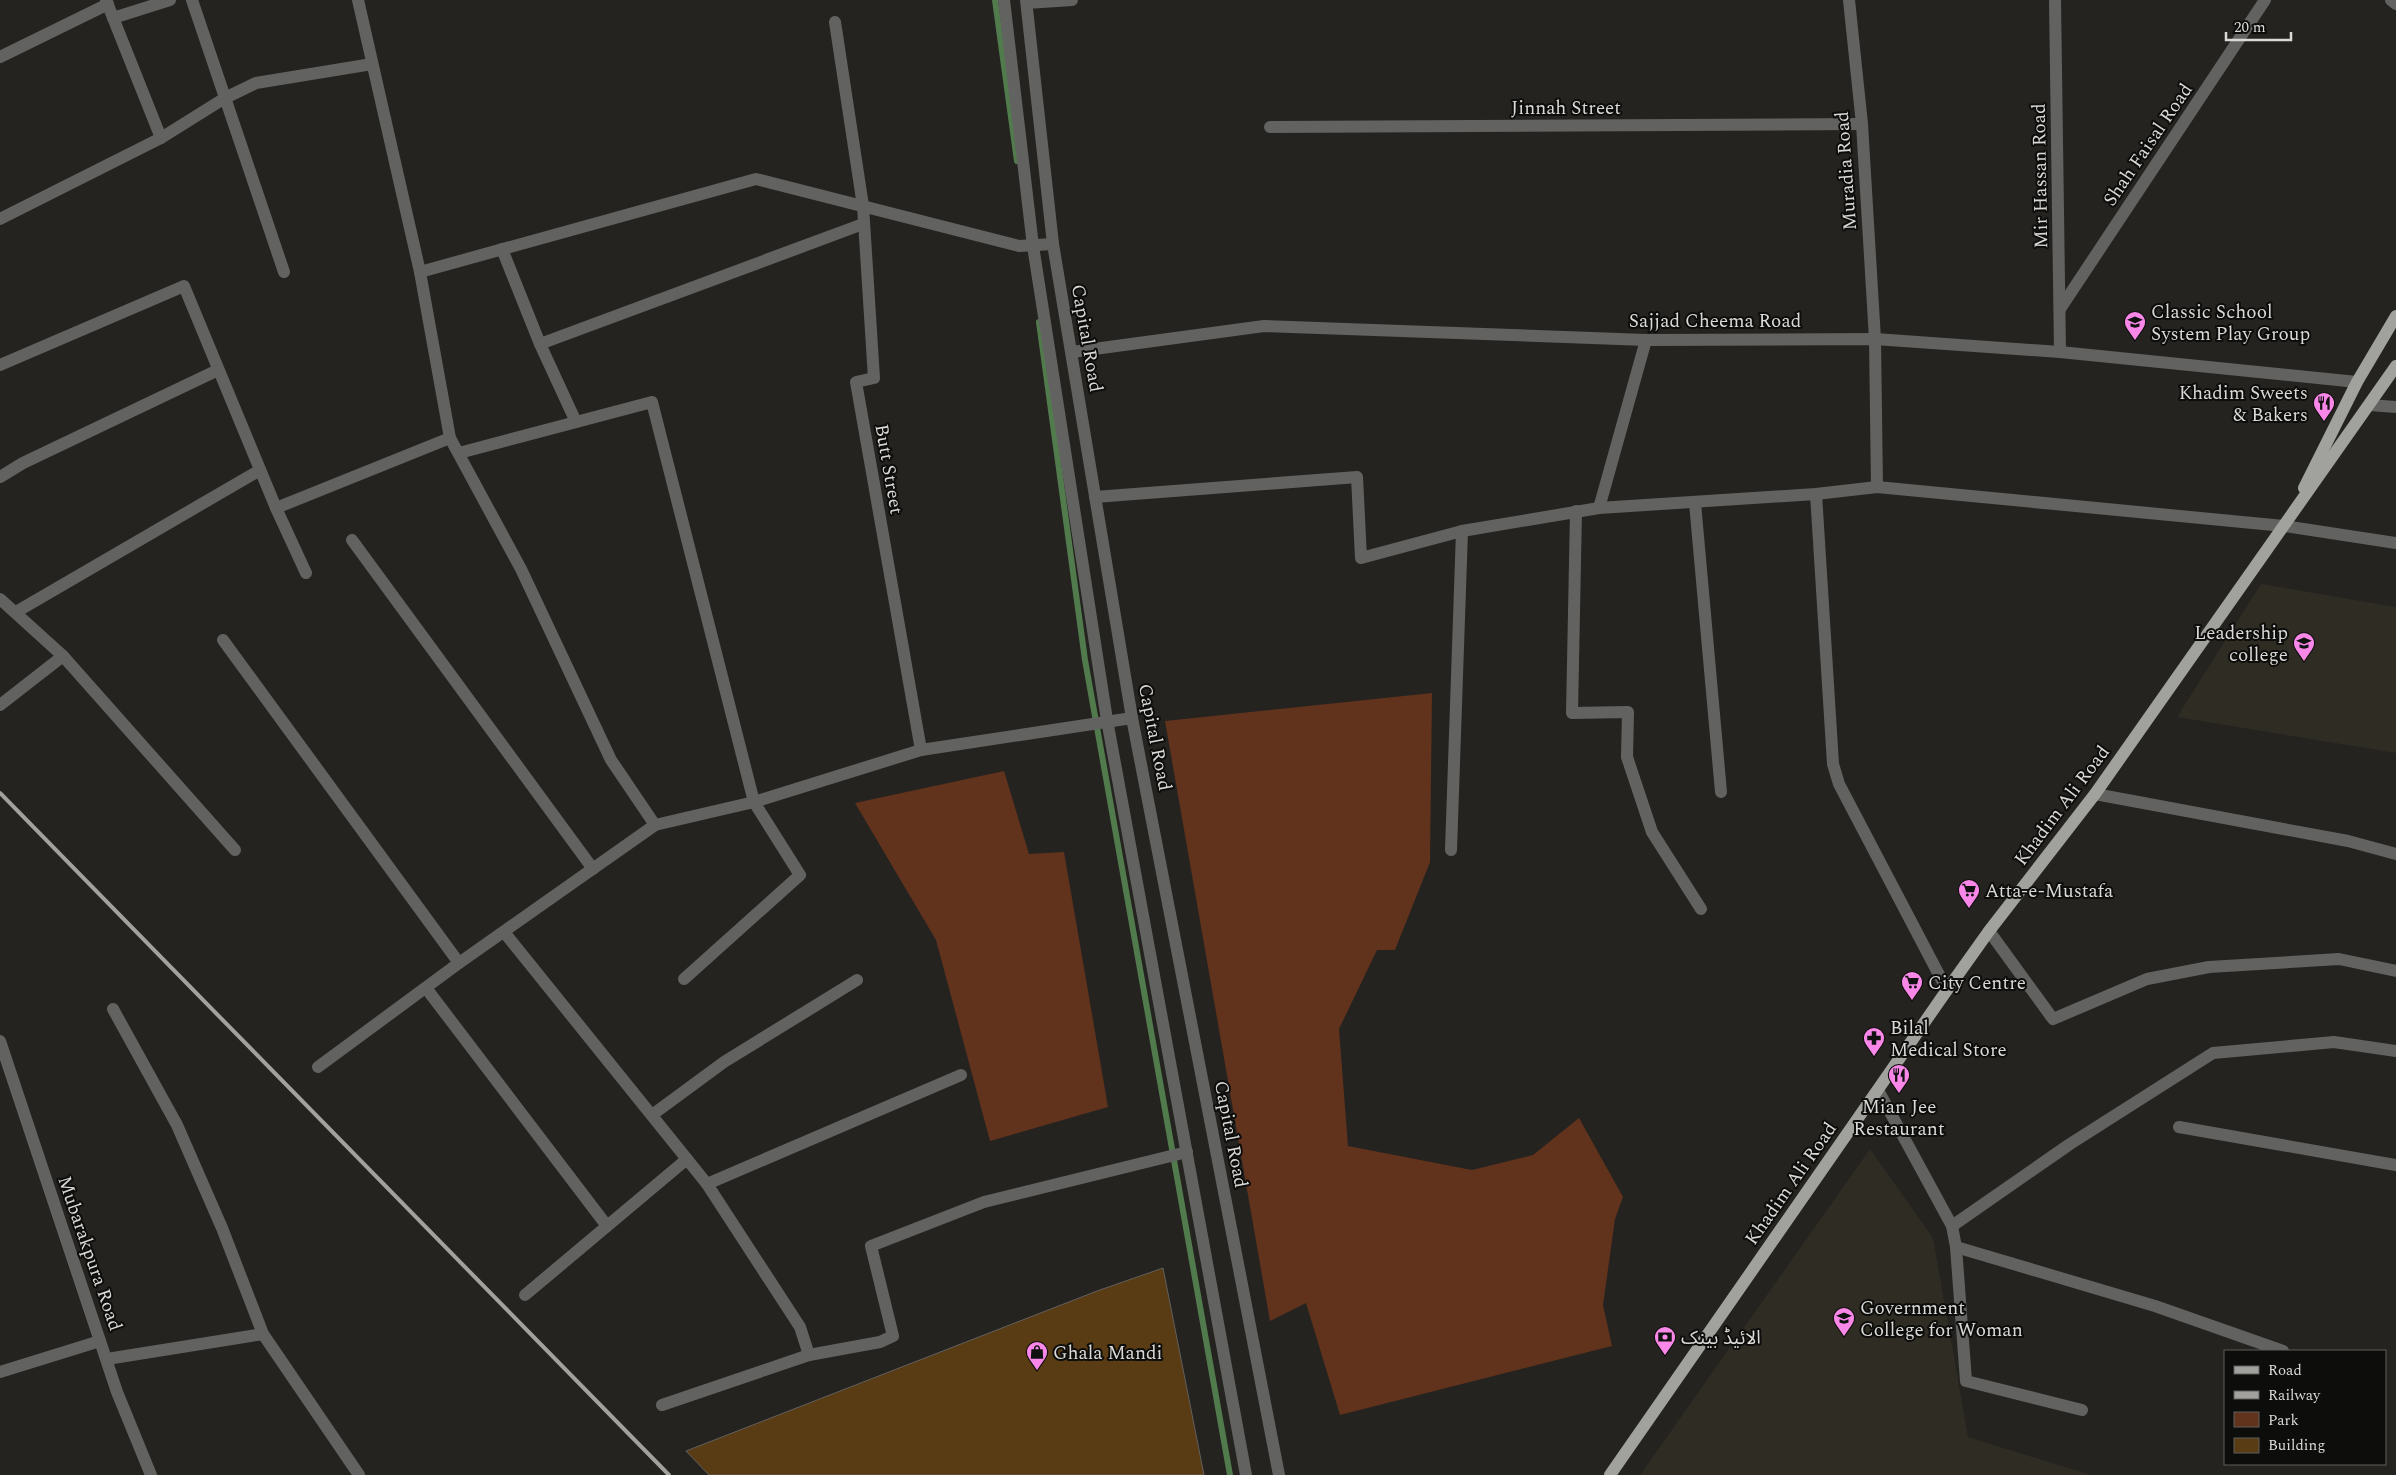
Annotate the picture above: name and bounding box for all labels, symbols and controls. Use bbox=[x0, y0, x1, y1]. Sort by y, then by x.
scale bar bbox=[2226, 10, 2291, 42]
text: 20 m bbox=[2234, 16, 2266, 39]
street label: Shah Faisal Road bbox=[2096, 77, 2200, 212]
street label: Jinnah Street bbox=[1511, 94, 1621, 123]
street label: Mir Hassan Road bbox=[2025, 103, 2056, 249]
street label: Muradia Road bbox=[1828, 110, 1865, 231]
street label: Capital Road bbox=[1063, 282, 1110, 394]
place label: Classic School System Play Group bbox=[2151, 298, 2310, 349]
street label: Sajjad Cheema Road bbox=[1629, 307, 1801, 336]
school or university icon: Classic School System Play Group bbox=[2123, 310, 2147, 341]
place label: Khadim Sweets & Bakers bbox=[2179, 379, 2308, 430]
restaurant icon: Khadim Sweets & Bakers bbox=[2312, 391, 2336, 422]
street label: Butt Street bbox=[866, 422, 911, 517]
place label: Leadership college bbox=[2194, 619, 2288, 670]
school or university icon: Leadership college bbox=[2292, 631, 2316, 662]
street label: Capital Road bbox=[1130, 681, 1179, 793]
street label: Khadim Ali Road bbox=[2007, 740, 2117, 872]
place label: Atta-e-Mustafa bbox=[1985, 877, 2114, 906]
supermarket icon: Atta-e-Mustafa bbox=[1957, 878, 1981, 909]
place label: City Centre bbox=[1928, 969, 2026, 998]
supermarket icon: City Centre bbox=[1900, 970, 1924, 1001]
place label: Bilal Medical Store bbox=[1890, 1014, 2007, 1065]
pharmacy icon: Bilal Medical Store bbox=[1862, 1026, 1886, 1057]
restaurant icon: Mian Jee Restaurant bbox=[1887, 1063, 1911, 1094]
street label: Capital Road bbox=[1206, 1078, 1255, 1190]
place label: Mian Jee Restaurant bbox=[1853, 1093, 1945, 1144]
street label: Khadim Ali Road bbox=[1738, 1116, 1845, 1251]
street label: Mubarakpura Road bbox=[49, 1172, 130, 1335]
place label: Government College for Woman bbox=[1860, 1294, 2023, 1345]
school or university icon: Government College for Woman bbox=[1832, 1306, 1856, 1337]
place label: الائیڈ بینک bbox=[1681, 1324, 1761, 1353]
bank icon: الائیڈ بینک bbox=[1653, 1325, 1677, 1356]
place label: Ghala Mandi bbox=[1053, 1339, 1163, 1368]
shop icon: Ghala Mandi bbox=[1025, 1340, 1049, 1371]
legend bbox=[2224, 1350, 2386, 1465]
text: Road bbox=[2268, 1359, 2302, 1382]
text: Railway bbox=[2268, 1384, 2321, 1407]
text: Park bbox=[2268, 1409, 2299, 1432]
text: Building bbox=[2268, 1434, 2325, 1457]

